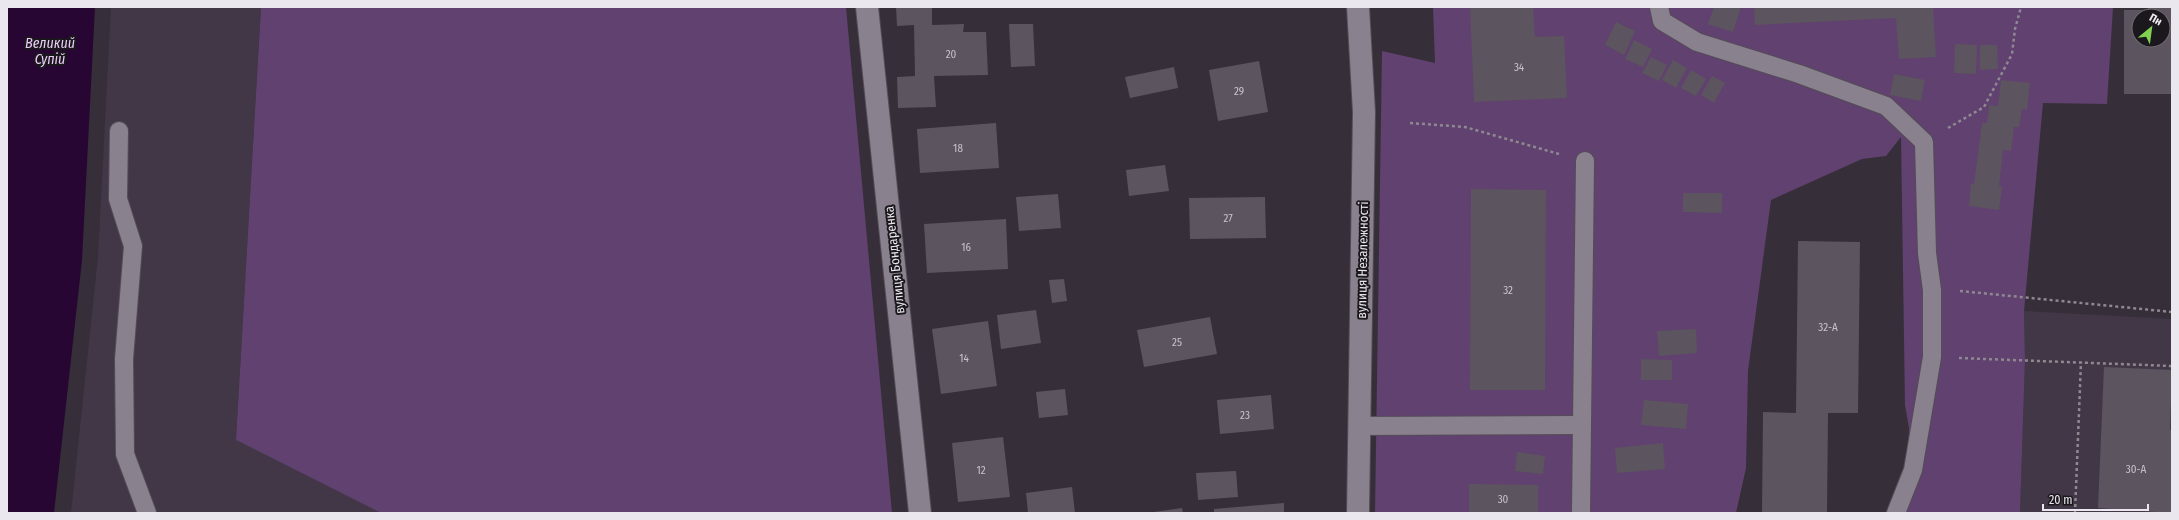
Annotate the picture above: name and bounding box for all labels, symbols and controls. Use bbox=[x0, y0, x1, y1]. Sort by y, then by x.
north arrow bbox=[2131, 8, 2171, 48]
text: Пн bbox=[2147, 11, 2164, 28]
water label: Великий Супій bbox=[25, 35, 75, 68]
house number: 20 bbox=[946, 48, 957, 61]
house number: 34 bbox=[1514, 61, 1525, 74]
house number: 29 bbox=[1234, 85, 1244, 98]
house number: 18 bbox=[953, 142, 963, 155]
street label: вулиця Незалежності bbox=[1354, 201, 1371, 319]
street label: вулиця Бондаренка bbox=[881, 205, 908, 314]
house number: 27 bbox=[1223, 212, 1233, 225]
house number: 16 bbox=[961, 241, 971, 254]
house number: 32 bbox=[1503, 284, 1513, 297]
house number: 32-А bbox=[1818, 321, 1838, 334]
house number: 25 bbox=[1172, 336, 1182, 349]
house number: 14 bbox=[959, 352, 969, 365]
house number: 23 bbox=[1240, 409, 1250, 422]
house number: 30-А bbox=[2126, 463, 2146, 476]
house number: 12 bbox=[976, 464, 986, 477]
scale bar bbox=[2043, 486, 2148, 512]
house number: 30 bbox=[1498, 493, 1509, 506]
text: 20 m bbox=[2049, 493, 2073, 507]

